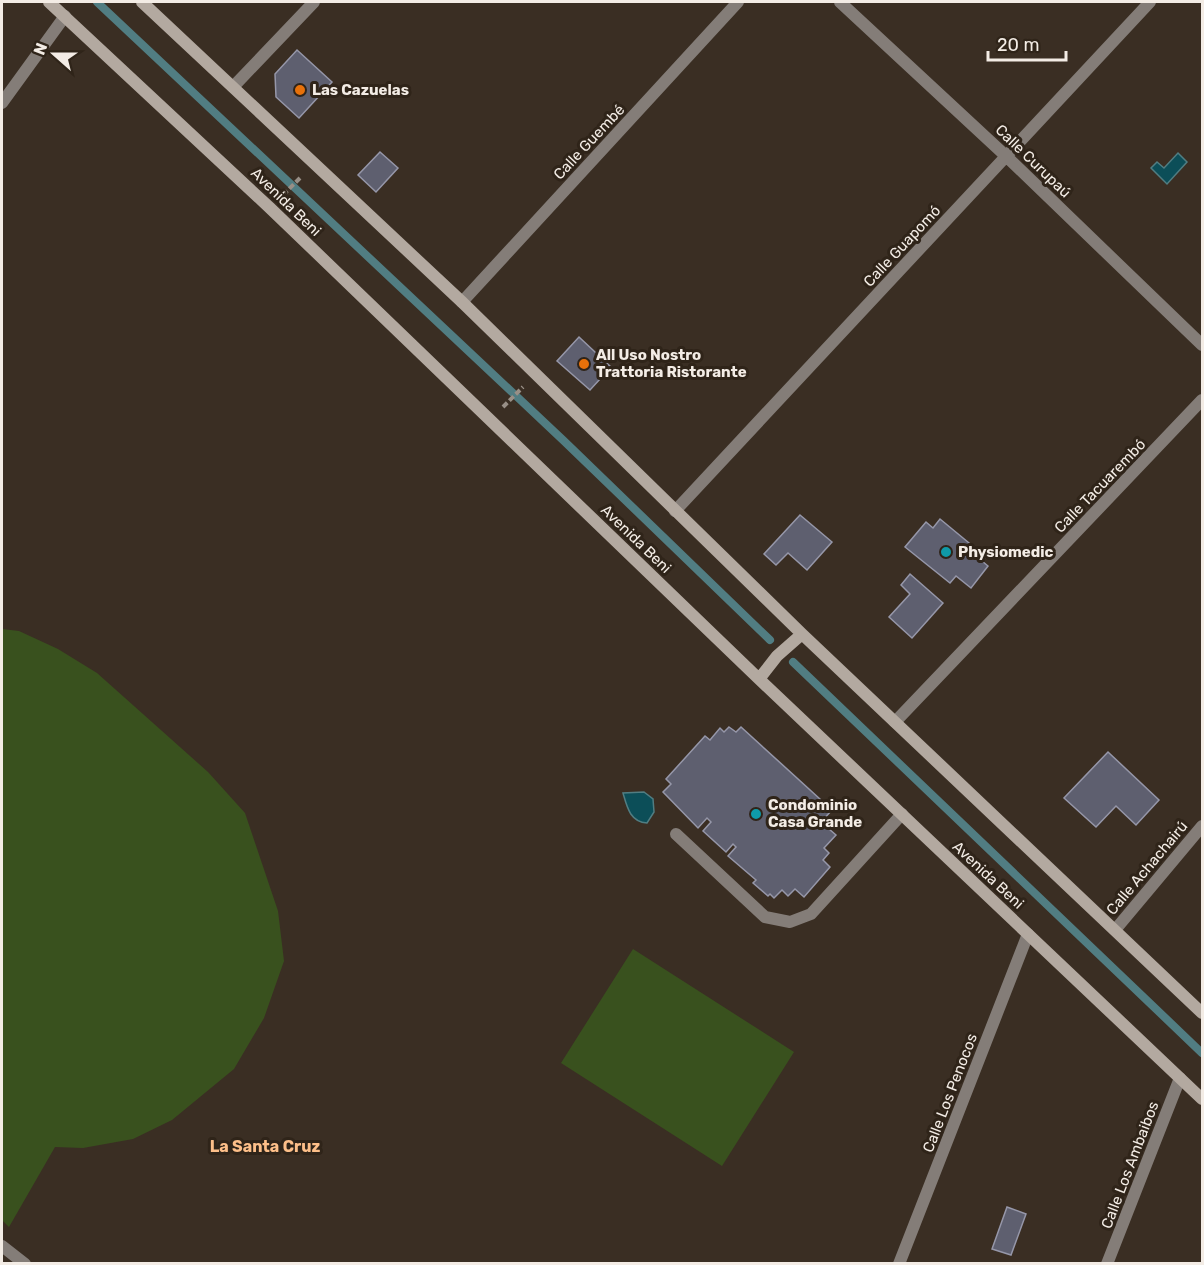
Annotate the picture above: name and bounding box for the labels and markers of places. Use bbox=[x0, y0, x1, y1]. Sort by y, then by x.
place label: Las Cazuelas bbox=[312, 81, 409, 99]
marker: Las Cazuelas bbox=[293, 83, 307, 97]
place label: All Uso Nostro Trattoria Ristorante bbox=[596, 346, 747, 381]
marker: All Uso Nostro Trattoria Ristorante bbox=[577, 357, 591, 371]
place label: Physiomedic bbox=[958, 543, 1053, 561]
marker: Physiomedic bbox=[939, 545, 953, 559]
place label: Condominio Casa Grande bbox=[768, 796, 862, 831]
marker: Condominio Casa Grande bbox=[749, 807, 763, 821]

